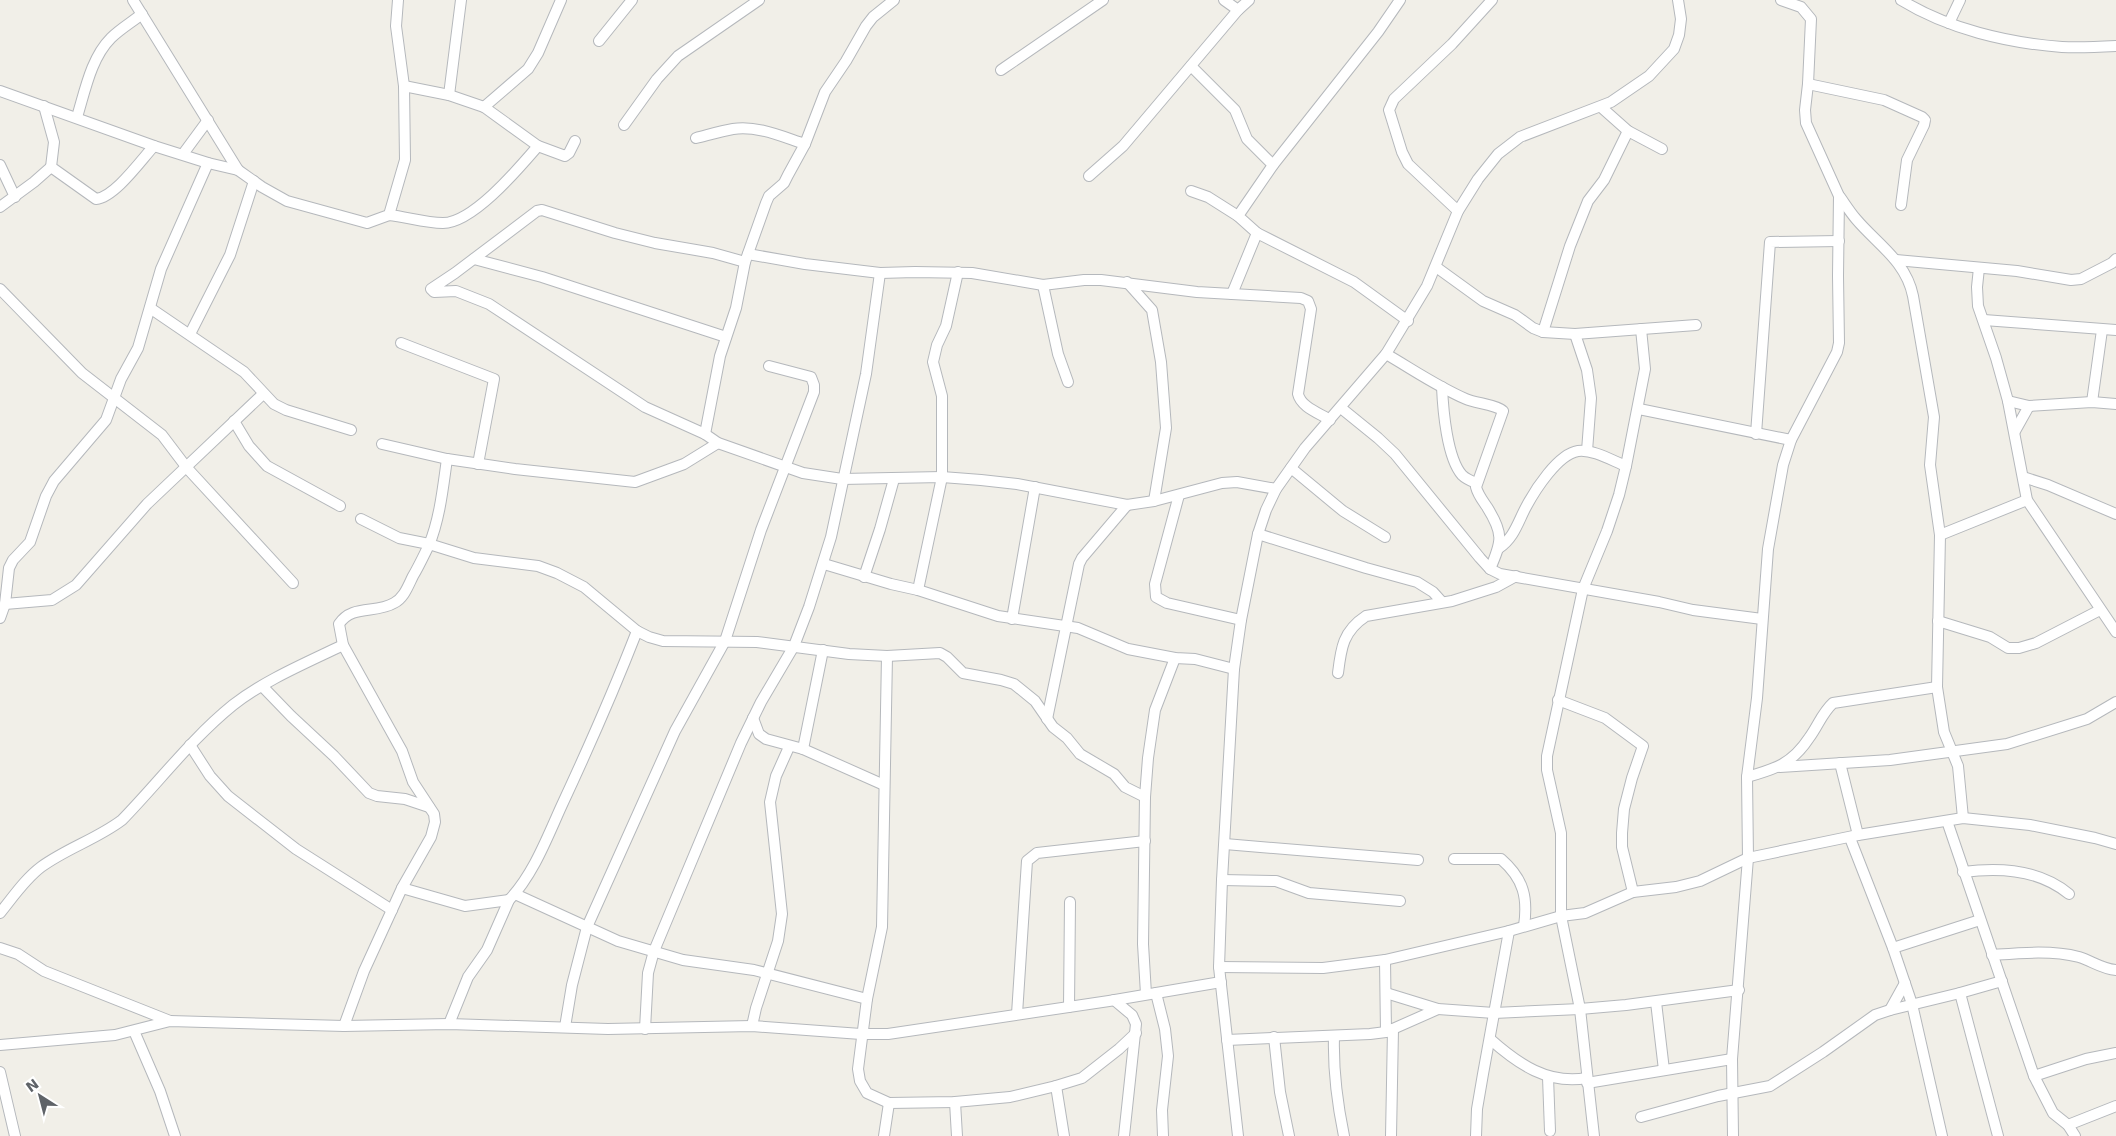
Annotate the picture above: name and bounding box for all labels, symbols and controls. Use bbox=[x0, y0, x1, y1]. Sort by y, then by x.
north arrow bbox=[15, 1071, 65, 1121]
text: N bbox=[23, 1076, 42, 1095]

